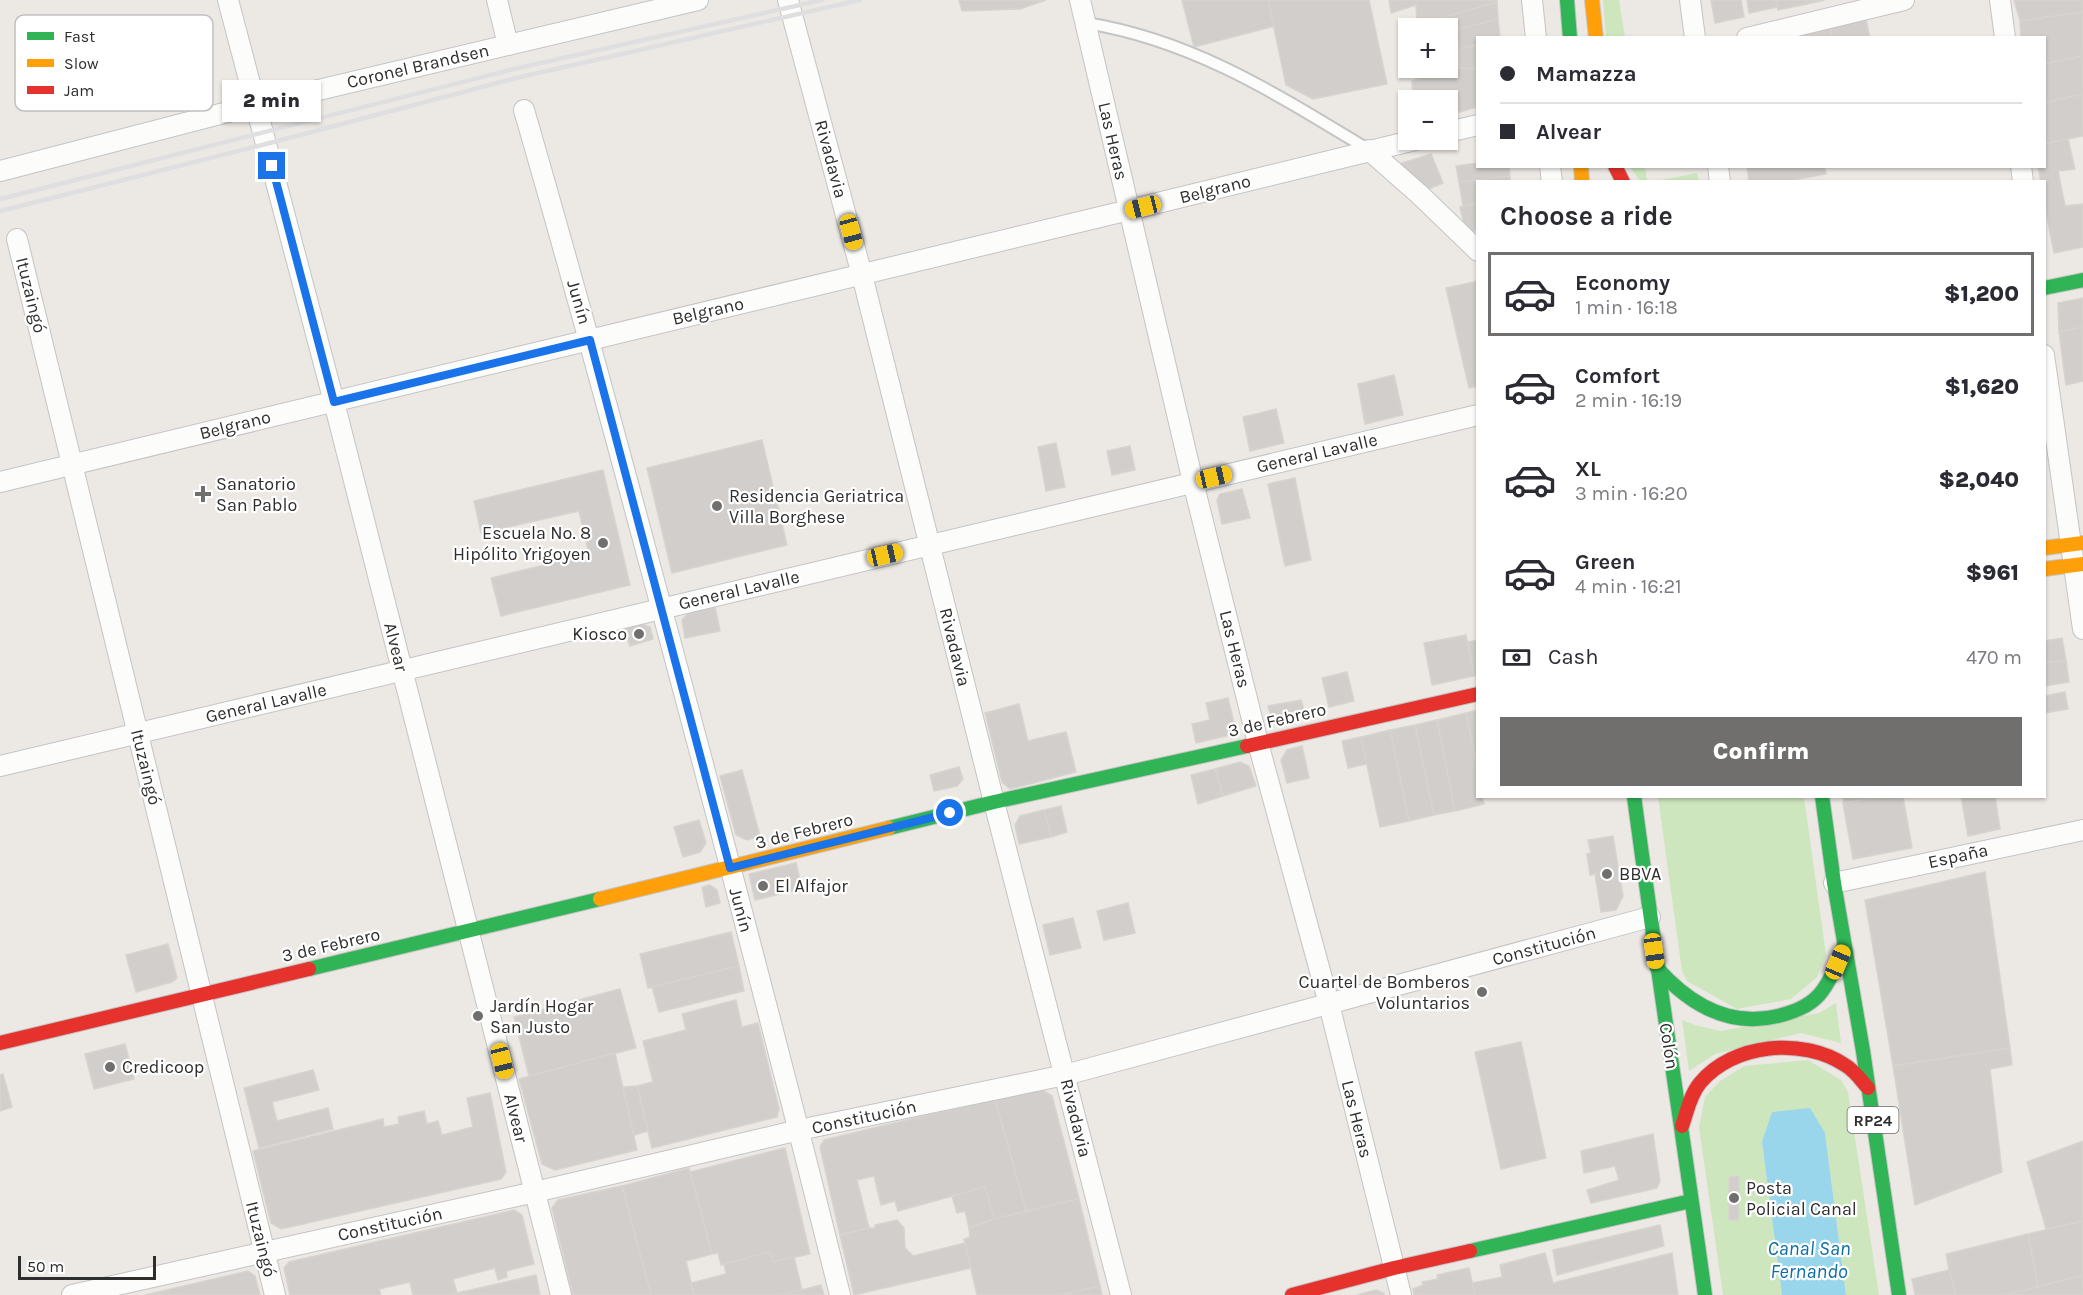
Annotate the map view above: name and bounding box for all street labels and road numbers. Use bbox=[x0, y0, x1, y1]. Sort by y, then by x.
street label: Coronel Brandsen bbox=[345, 39, 491, 93]
street label: Las Heras bbox=[1093, 100, 1133, 182]
street label: Rivadavia bbox=[810, 117, 852, 201]
street label: Belgrano bbox=[1177, 170, 1253, 208]
street label: Ituzaingó bbox=[11, 255, 51, 335]
street label: Junín bbox=[562, 277, 596, 327]
street label: Belgrano bbox=[670, 292, 746, 330]
street label: Belgrano bbox=[197, 406, 273, 444]
street label: General Lavalle bbox=[1254, 428, 1380, 478]
street label: General Lavalle bbox=[676, 565, 802, 615]
street label: Rivadavia bbox=[935, 605, 975, 689]
street label: Las Heras bbox=[1215, 608, 1255, 690]
street label: Alvear bbox=[379, 620, 413, 674]
street label: General Lavalle bbox=[203, 678, 329, 728]
street label: 3 de Febrero bbox=[1226, 698, 1328, 742]
street label: Ituzaingó bbox=[126, 727, 166, 807]
street label: 3 de Febrero bbox=[753, 808, 855, 854]
street label: España bbox=[1926, 839, 1990, 873]
street label: Junín bbox=[725, 885, 757, 935]
street label: Constitución bbox=[1490, 922, 1598, 970]
street label: 3 de Febrero bbox=[280, 923, 382, 967]
street label: Colón bbox=[1654, 1021, 1684, 1071]
street label: Rivadavia bbox=[1056, 1076, 1096, 1160]
street label: Las Heras bbox=[1337, 1078, 1377, 1160]
street label: Alvear bbox=[499, 1091, 533, 1145]
street label: Constitución bbox=[810, 1095, 918, 1139]
road number: RP24 bbox=[1848, 1107, 1898, 1133]
street label: Ituzaingó bbox=[241, 1199, 281, 1279]
street label: Constitución bbox=[336, 1202, 444, 1246]

